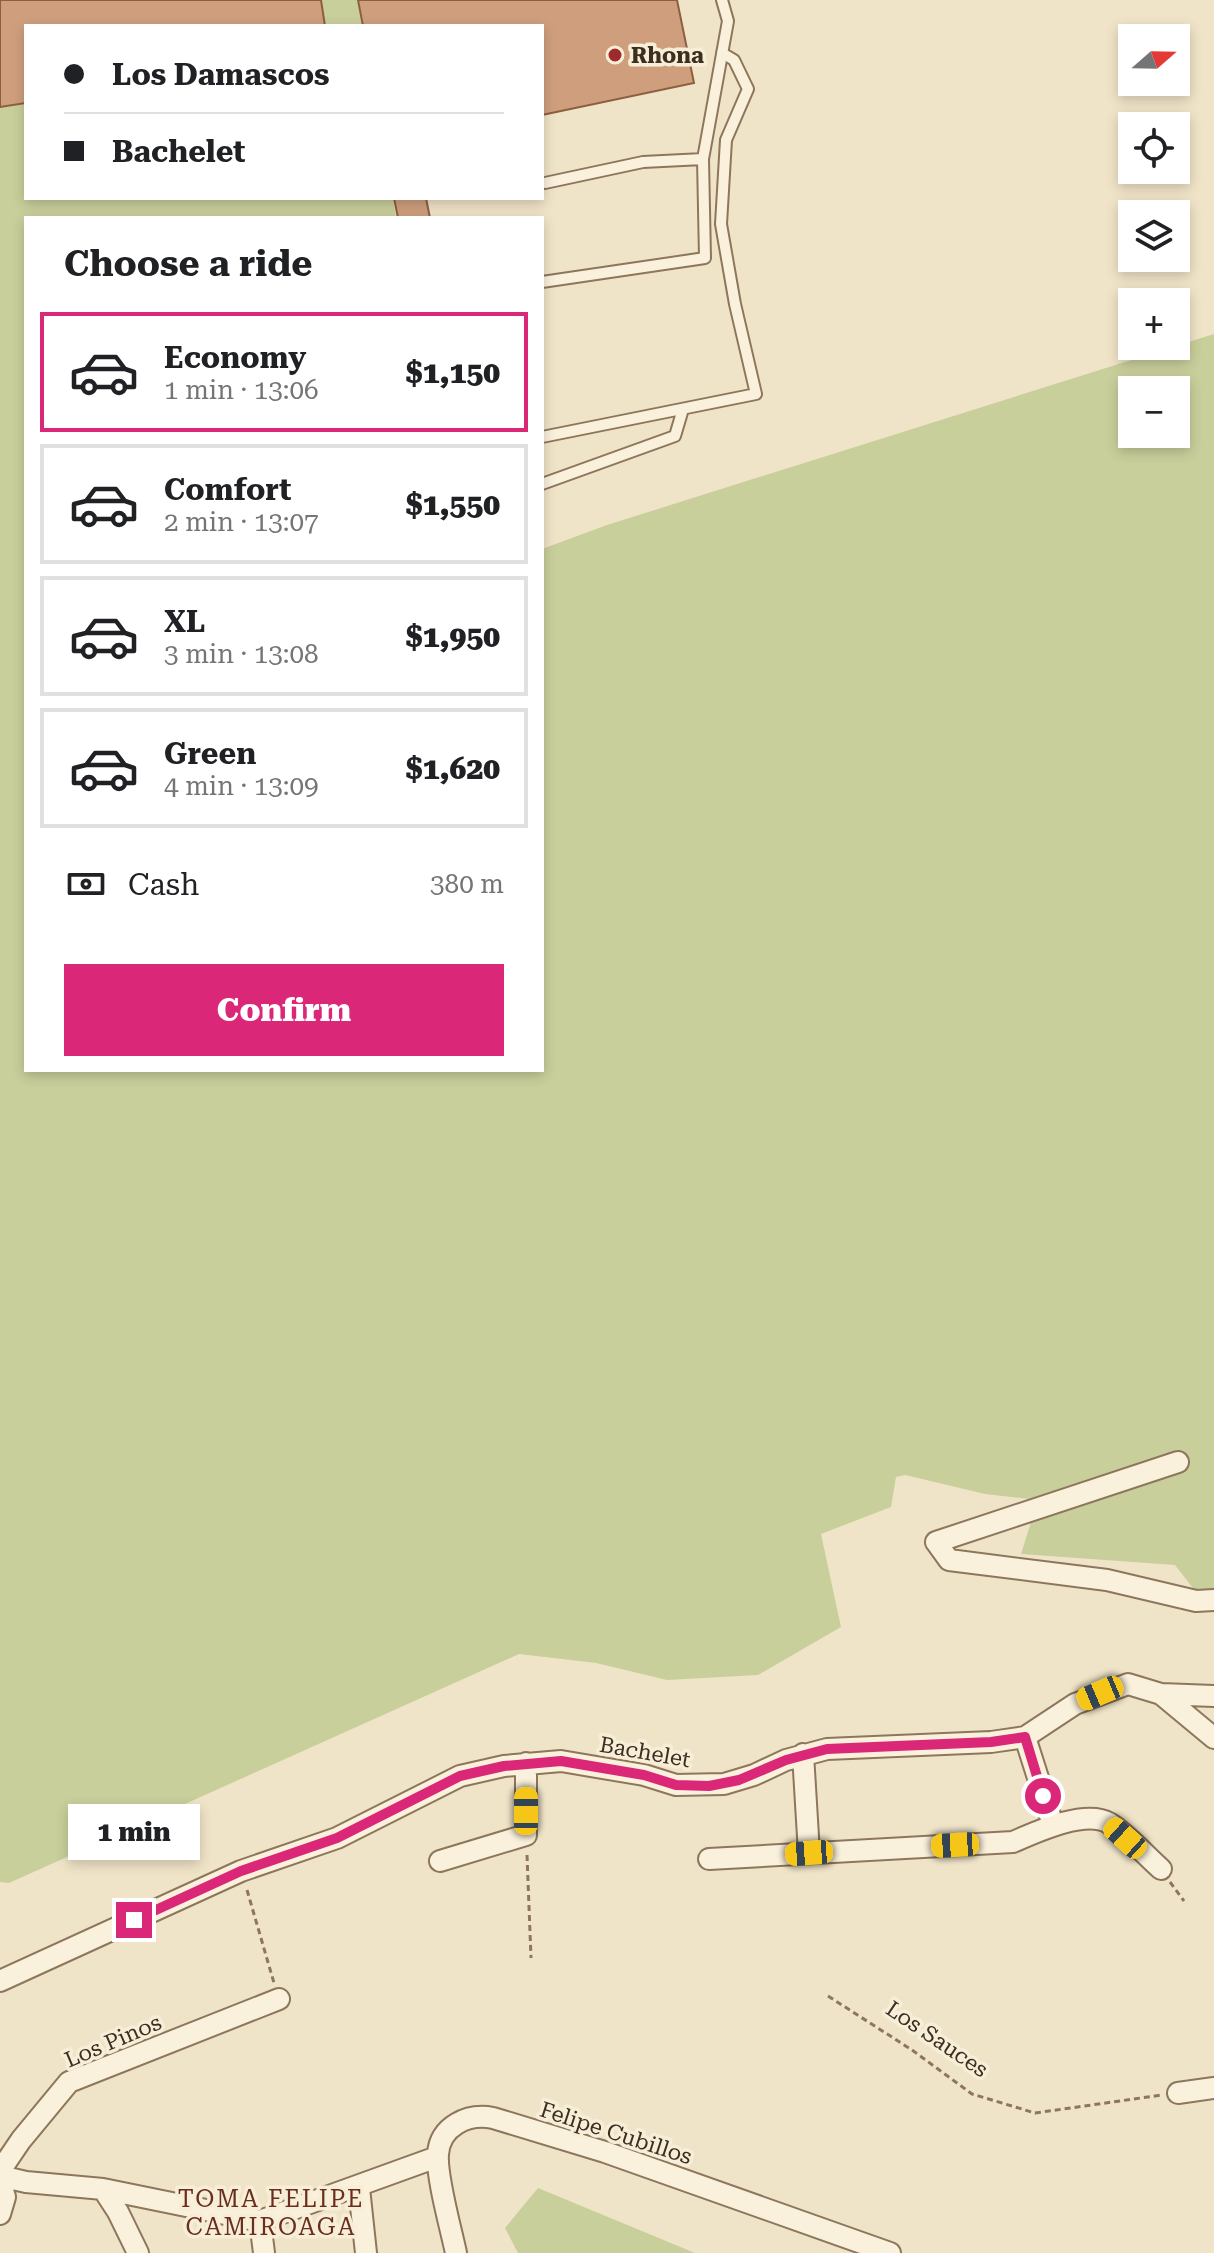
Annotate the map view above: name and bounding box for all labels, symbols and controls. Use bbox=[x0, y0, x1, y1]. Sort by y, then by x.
north arrow bbox=[1118, 24, 1190, 96]
map controls bbox=[1118, 24, 1190, 448]
place label: Rhona bbox=[631, 43, 704, 68]
marker: Rhona bbox=[606, 46, 624, 64]
text: Los Damascos bbox=[112, 57, 329, 92]
button: locate bbox=[1118, 112, 1190, 184]
text: Bachelet bbox=[112, 134, 245, 169]
button: layers bbox=[1118, 200, 1190, 272]
text: Choose a ride bbox=[64, 243, 312, 285]
button: + bbox=[1118, 288, 1190, 360]
icon: car bbox=[68, 336, 140, 408]
text: Economy bbox=[164, 340, 306, 375]
text: $1,150 bbox=[406, 355, 500, 390]
text: 1 min · 13:06 bbox=[164, 375, 319, 405]
button: − bbox=[1118, 376, 1190, 448]
icon: car bbox=[68, 468, 140, 540]
text: Comfort bbox=[164, 472, 291, 507]
text: $1,550 bbox=[406, 487, 500, 522]
text: 2 min · 13:07 bbox=[164, 507, 319, 537]
icon: car bbox=[68, 600, 140, 672]
text: XL bbox=[164, 604, 205, 639]
text: $1,950 bbox=[406, 619, 500, 654]
text: 3 min · 13:08 bbox=[164, 639, 319, 669]
icon: car bbox=[68, 732, 140, 804]
text: Green bbox=[164, 736, 256, 771]
text: $1,620 bbox=[406, 751, 500, 786]
text: 4 min · 13:09 bbox=[164, 771, 319, 801]
icon: cash bbox=[64, 862, 108, 906]
text: Cash bbox=[128, 867, 199, 902]
text: 380 m bbox=[430, 869, 504, 899]
button: Confirm bbox=[64, 964, 504, 1056]
car bbox=[1073, 1673, 1127, 1713]
street label: Bachelet bbox=[598, 1732, 692, 1772]
route start bbox=[1025, 1778, 1061, 1814]
car bbox=[514, 1787, 538, 1835]
callout: 1 min bbox=[68, 1804, 200, 1860]
car bbox=[1099, 1813, 1151, 1863]
text: 1 min bbox=[97, 1817, 171, 1847]
car bbox=[930, 1832, 980, 1858]
car bbox=[784, 1839, 834, 1867]
route end bbox=[116, 1902, 152, 1938]
street label: Los Sauces bbox=[881, 1996, 993, 2082]
street label: Los Pinos bbox=[61, 2009, 165, 2073]
street label: Felipe Cubillos bbox=[537, 2097, 695, 2169]
district label: TOMA FELIPE CAMIROAGA bbox=[178, 2185, 364, 2241]

